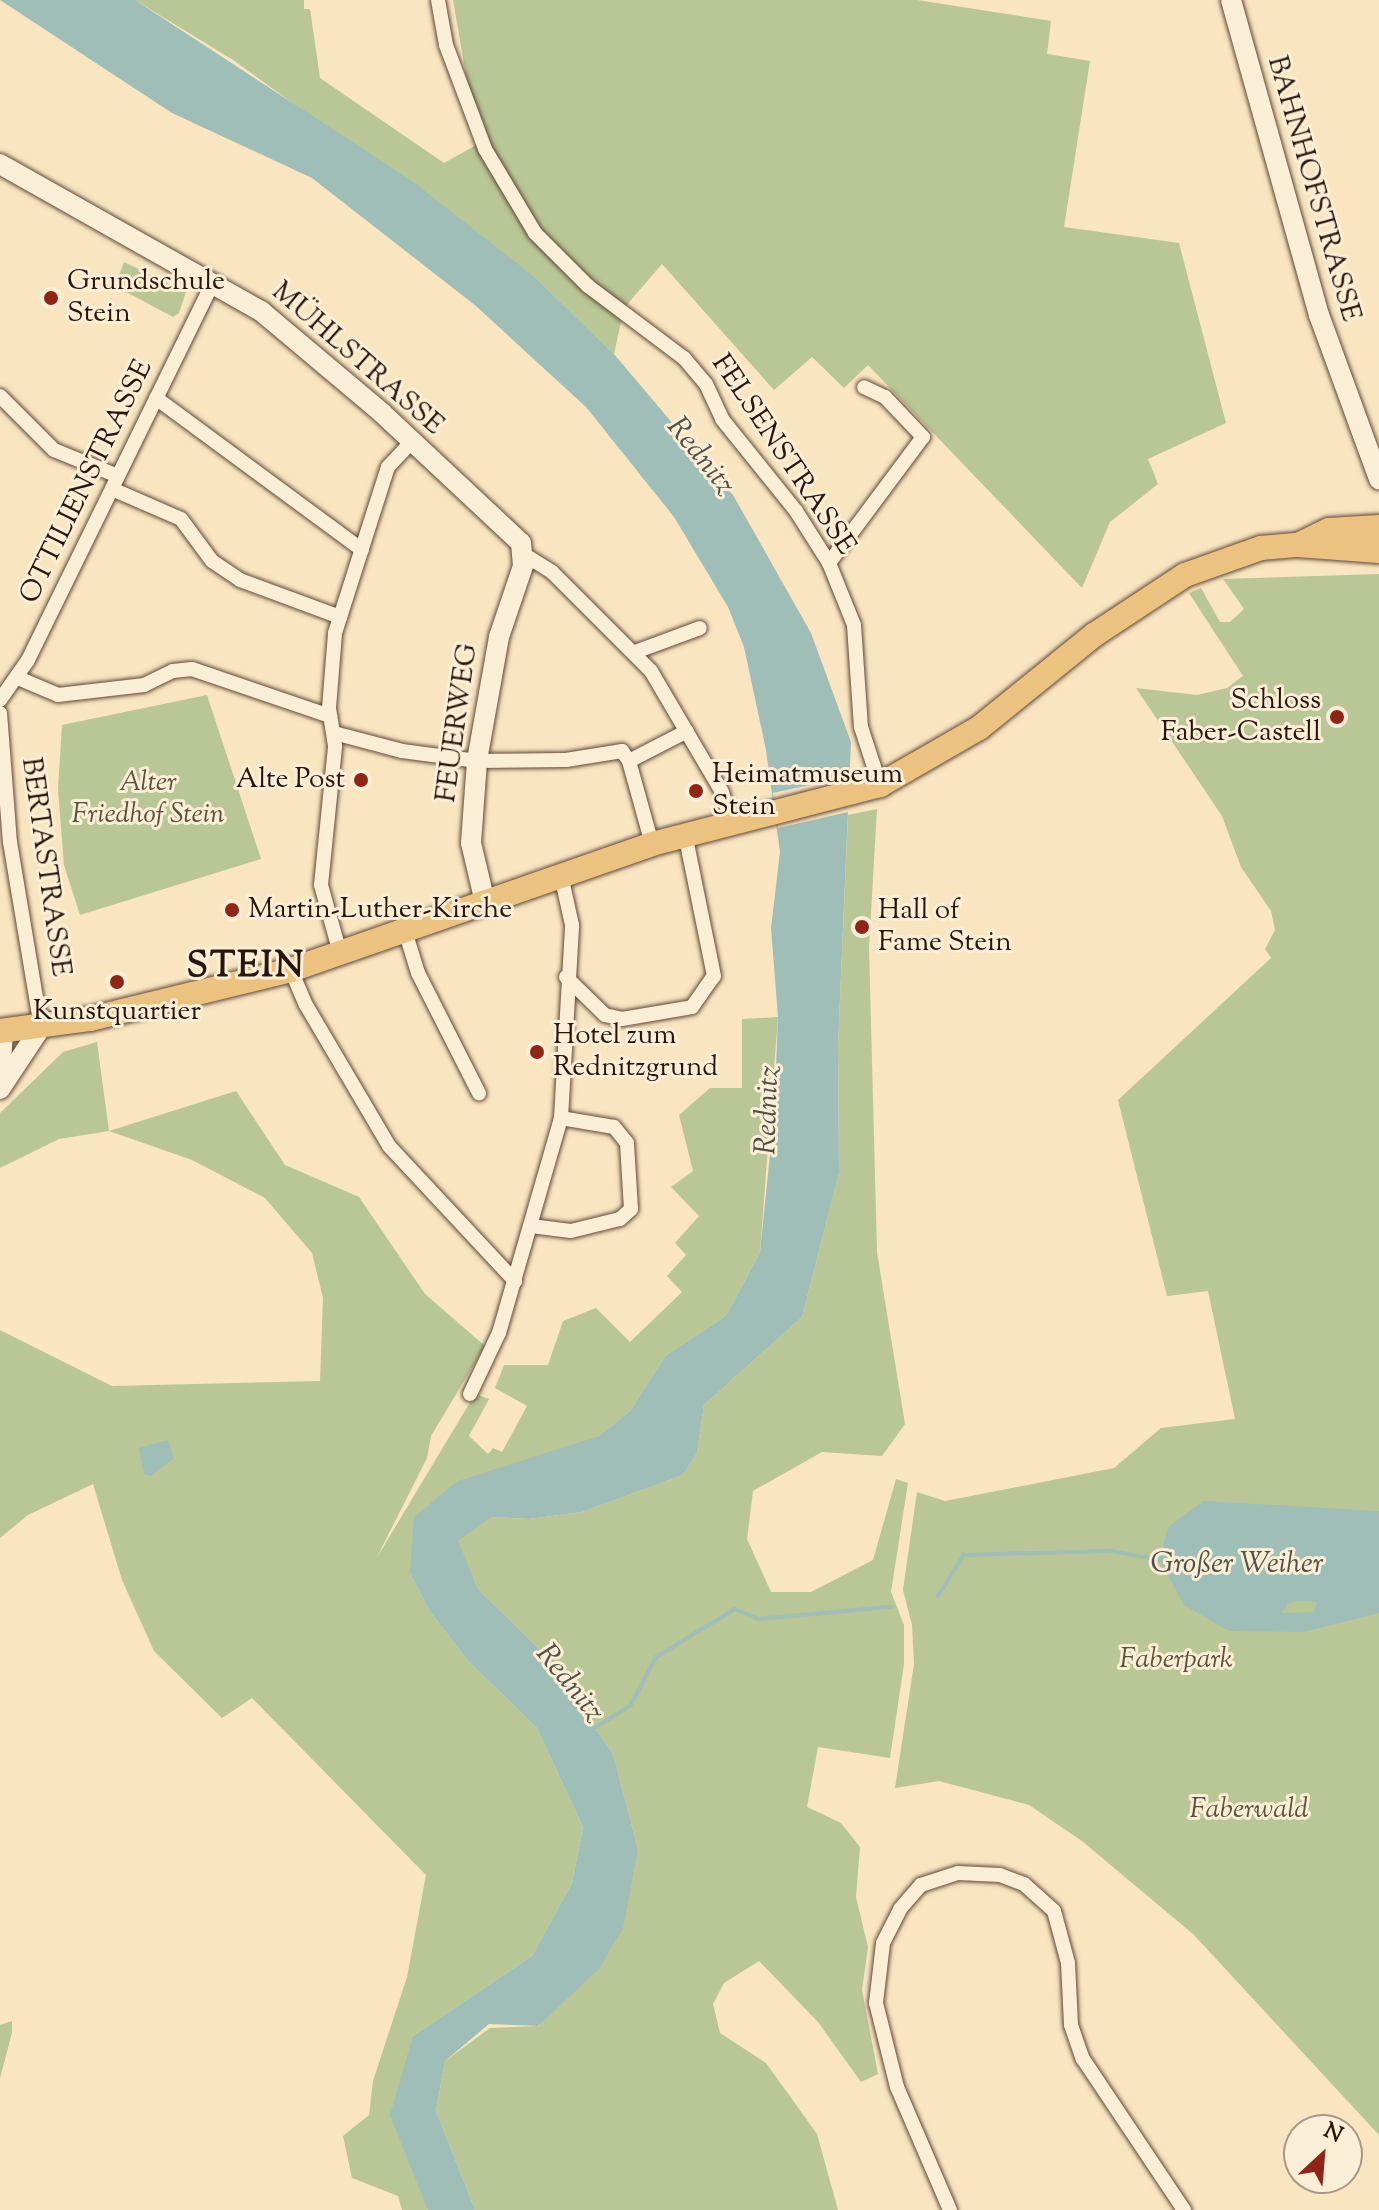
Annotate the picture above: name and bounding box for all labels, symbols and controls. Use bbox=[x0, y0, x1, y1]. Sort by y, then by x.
street label: BAHNHOFSTRASSE bbox=[1259, 52, 1367, 326]
place label: Grundschule Stein bbox=[67, 265, 225, 331]
street label: MÜHLSTRASSE bbox=[264, 275, 450, 443]
marker: Grundschule Stein bbox=[42, 289, 60, 307]
street label: FELSENSTRASSE bbox=[704, 348, 862, 562]
street label: OTTILIENSTRASSE bbox=[13, 355, 161, 609]
water label: Rednitz bbox=[658, 411, 742, 503]
street label: FEUERWEG bbox=[430, 642, 486, 804]
place label: Schloss Faber-Castell bbox=[1161, 684, 1321, 750]
marker: Schloss Faber-Castell bbox=[1328, 708, 1346, 726]
street label: BERTASTRASSE bbox=[13, 755, 77, 979]
place label: Heimatmuseum Stein bbox=[712, 758, 903, 824]
place label: Alte Post bbox=[236, 763, 345, 797]
park label: Alter Friedhof Stein bbox=[72, 766, 224, 832]
marker: Alte Post bbox=[352, 771, 370, 789]
marker: Heimatmuseum Stein bbox=[687, 782, 705, 800]
place label: Martin-Luther-Kirche bbox=[248, 893, 512, 927]
place label: Hall of Fame Stein bbox=[878, 894, 1012, 960]
marker: Martin-Luther-Kirche bbox=[223, 901, 241, 919]
marker: Hall of Fame Stein bbox=[853, 918, 871, 936]
district label: STEIN bbox=[186, 946, 306, 990]
marker: Kunstquartier bbox=[108, 973, 126, 991]
place label: Kunstquartier bbox=[33, 995, 201, 1029]
place label: Hotel zum Rednitzgrund bbox=[553, 1019, 718, 1085]
marker: Hotel zum Rednitzgrund bbox=[528, 1043, 546, 1061]
water label: Rednitz bbox=[749, 1065, 789, 1155]
water label: Großer Weiher bbox=[1151, 1547, 1323, 1583]
water label: Rednitz bbox=[527, 1638, 611, 1730]
park label: Faberpark bbox=[1119, 1643, 1233, 1677]
park label: Faberwald bbox=[1190, 1793, 1308, 1827]
north arrow bbox=[1283, 2114, 1363, 2194]
text: N bbox=[1318, 2116, 1348, 2152]

